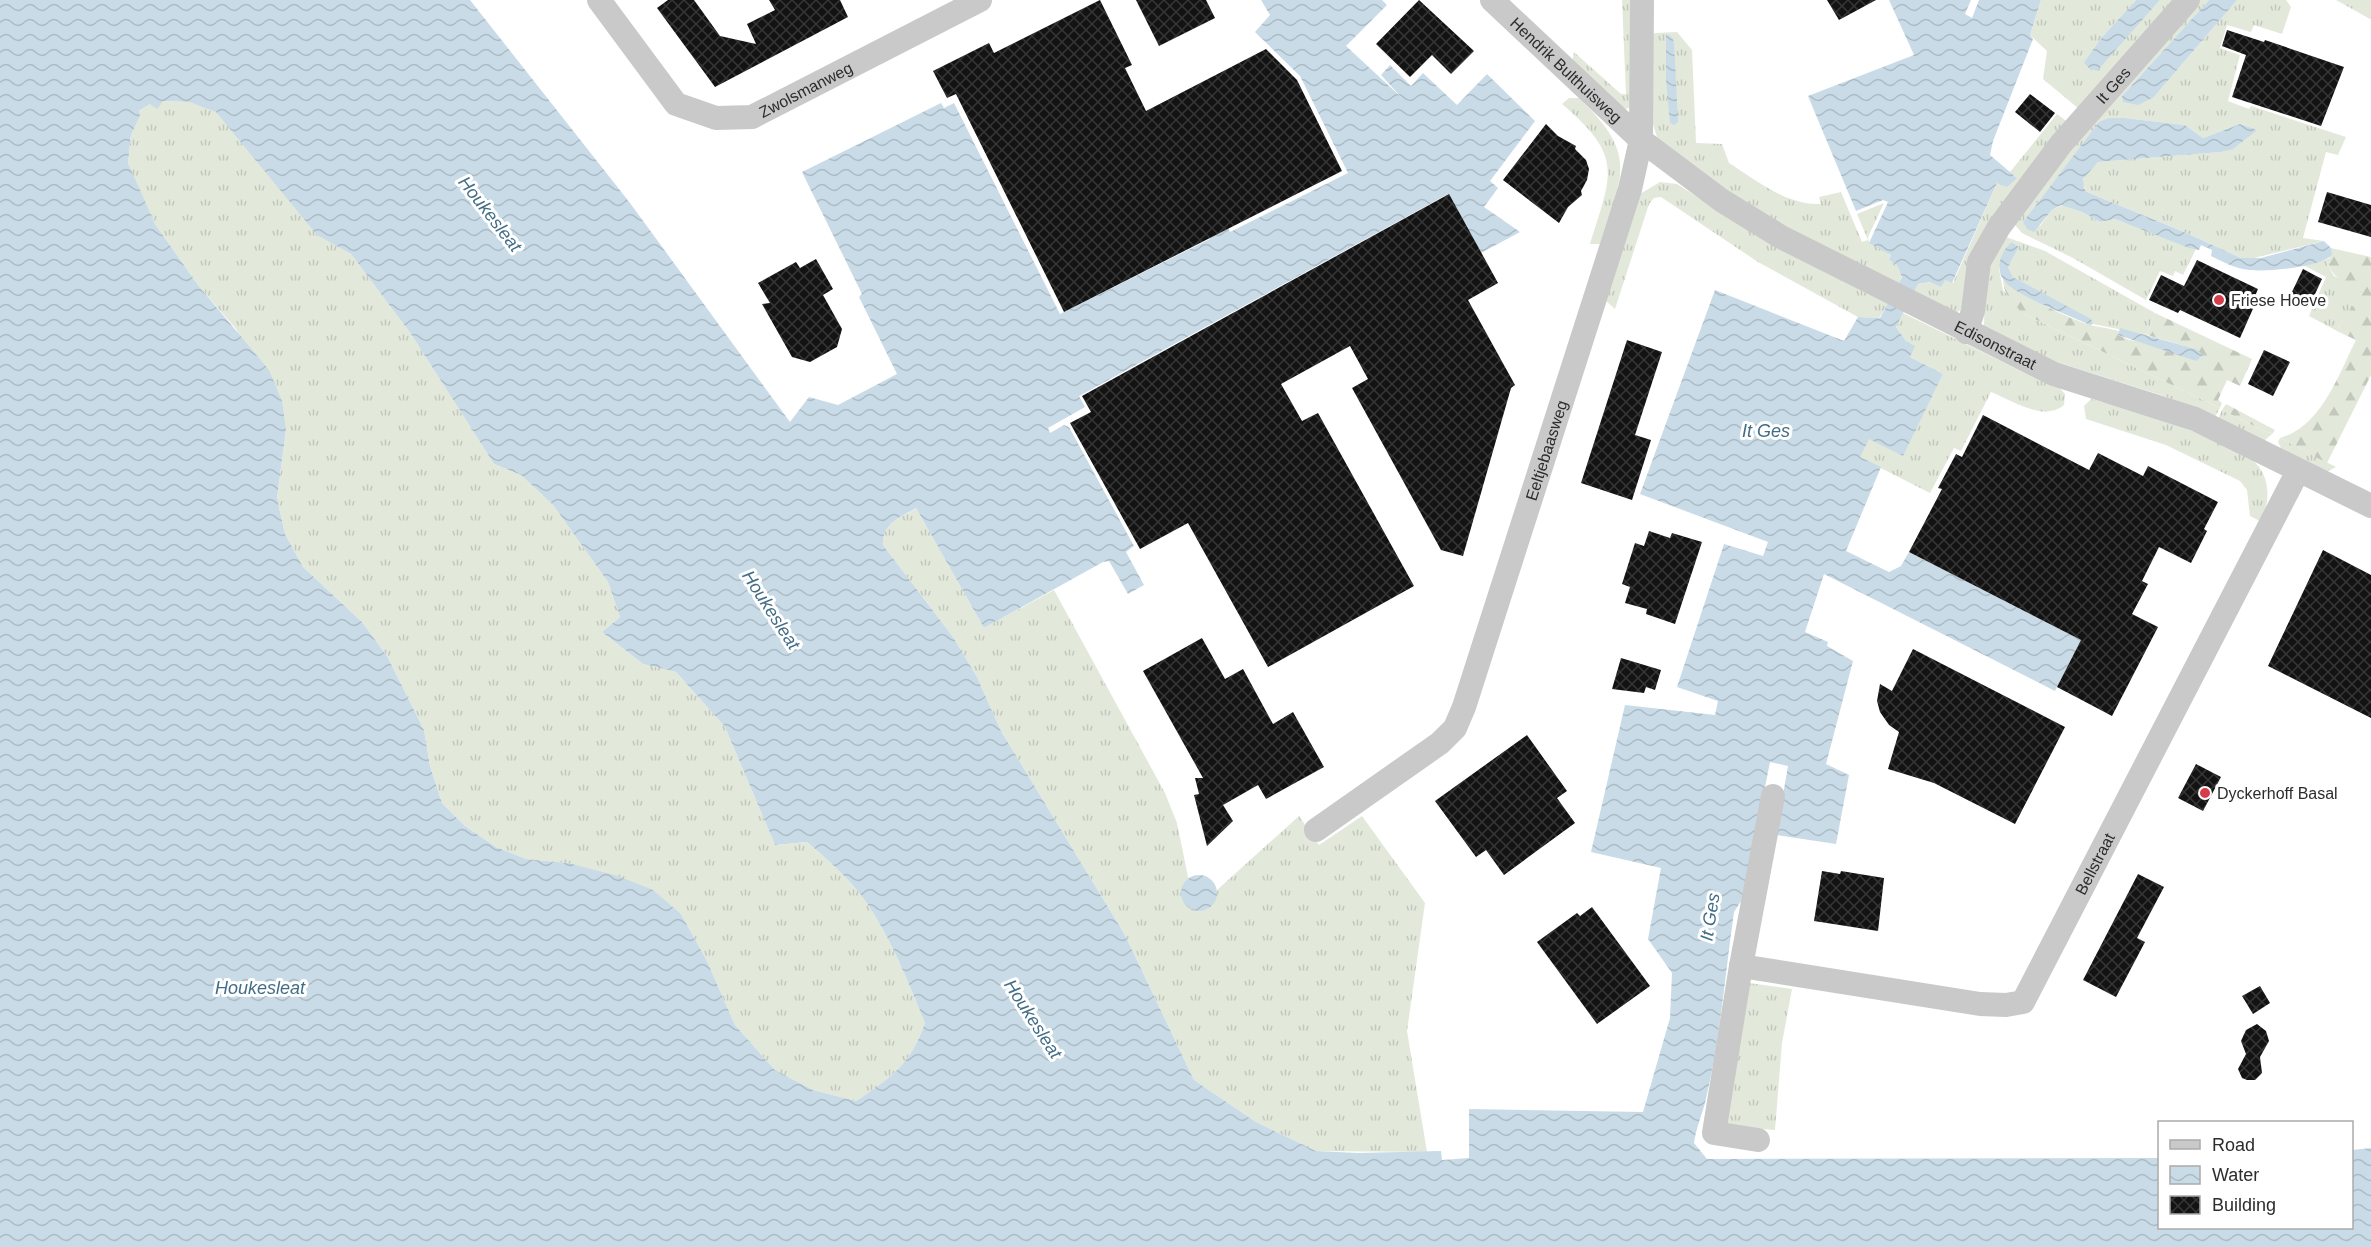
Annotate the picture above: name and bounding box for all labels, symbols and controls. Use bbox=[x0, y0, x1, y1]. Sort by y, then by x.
street label: Hendrik Bulthuisweg bbox=[1507, 14, 1625, 126]
street label: Zwolsmanweg bbox=[756, 59, 855, 120]
street label: It Ges bbox=[2092, 63, 2133, 107]
water label: Houkesleat bbox=[454, 172, 526, 256]
place label: Friese Hoeve bbox=[2231, 292, 2326, 309]
marker: Friese Hoeve bbox=[2212, 293, 2226, 307]
street label: Edisonstraat bbox=[1952, 317, 2040, 372]
street label: Eeltjebaasweg bbox=[1522, 398, 1570, 503]
water label: It Ges bbox=[1742, 421, 1790, 441]
water label: Houkesleat bbox=[738, 567, 804, 654]
place label: Dyckerhoff Basal bbox=[2217, 785, 2338, 802]
marker: Dyckerhoff Basal bbox=[2198, 786, 2212, 800]
street label: Bellstraat bbox=[2072, 830, 2118, 897]
water label: It Ges bbox=[1696, 892, 1724, 942]
water label: Houkesleat bbox=[1000, 976, 1066, 1063]
water label: Houkesleat bbox=[215, 978, 306, 998]
legend bbox=[2158, 1121, 2353, 1229]
text: Road bbox=[2212, 1135, 2255, 1155]
text: Water bbox=[2212, 1165, 2259, 1185]
text: Building bbox=[2212, 1195, 2276, 1215]

